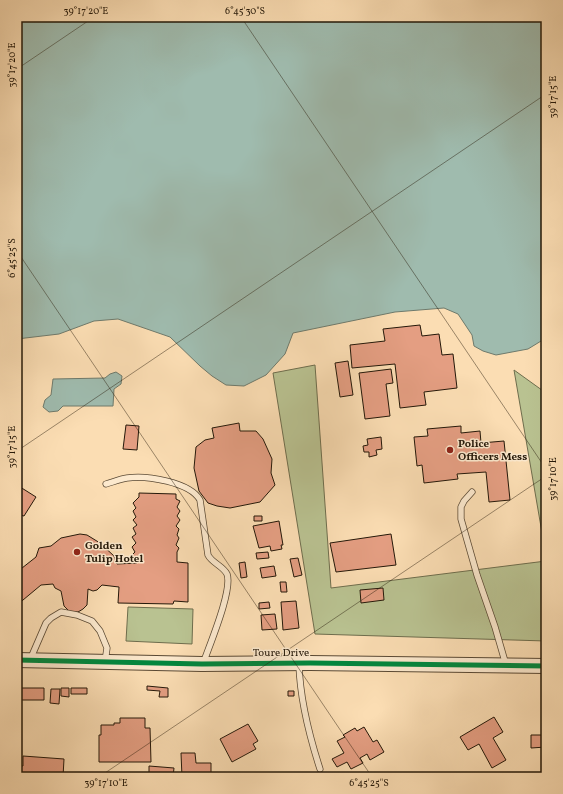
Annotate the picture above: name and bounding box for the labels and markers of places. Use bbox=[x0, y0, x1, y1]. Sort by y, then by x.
place label: Police Officers Mess bbox=[458, 437, 527, 465]
marker: Police Officers Mess bbox=[445, 445, 455, 455]
place label: Golden Tulip Hotel bbox=[85, 539, 143, 567]
marker: Golden Tulip Hotel bbox=[72, 547, 82, 557]

